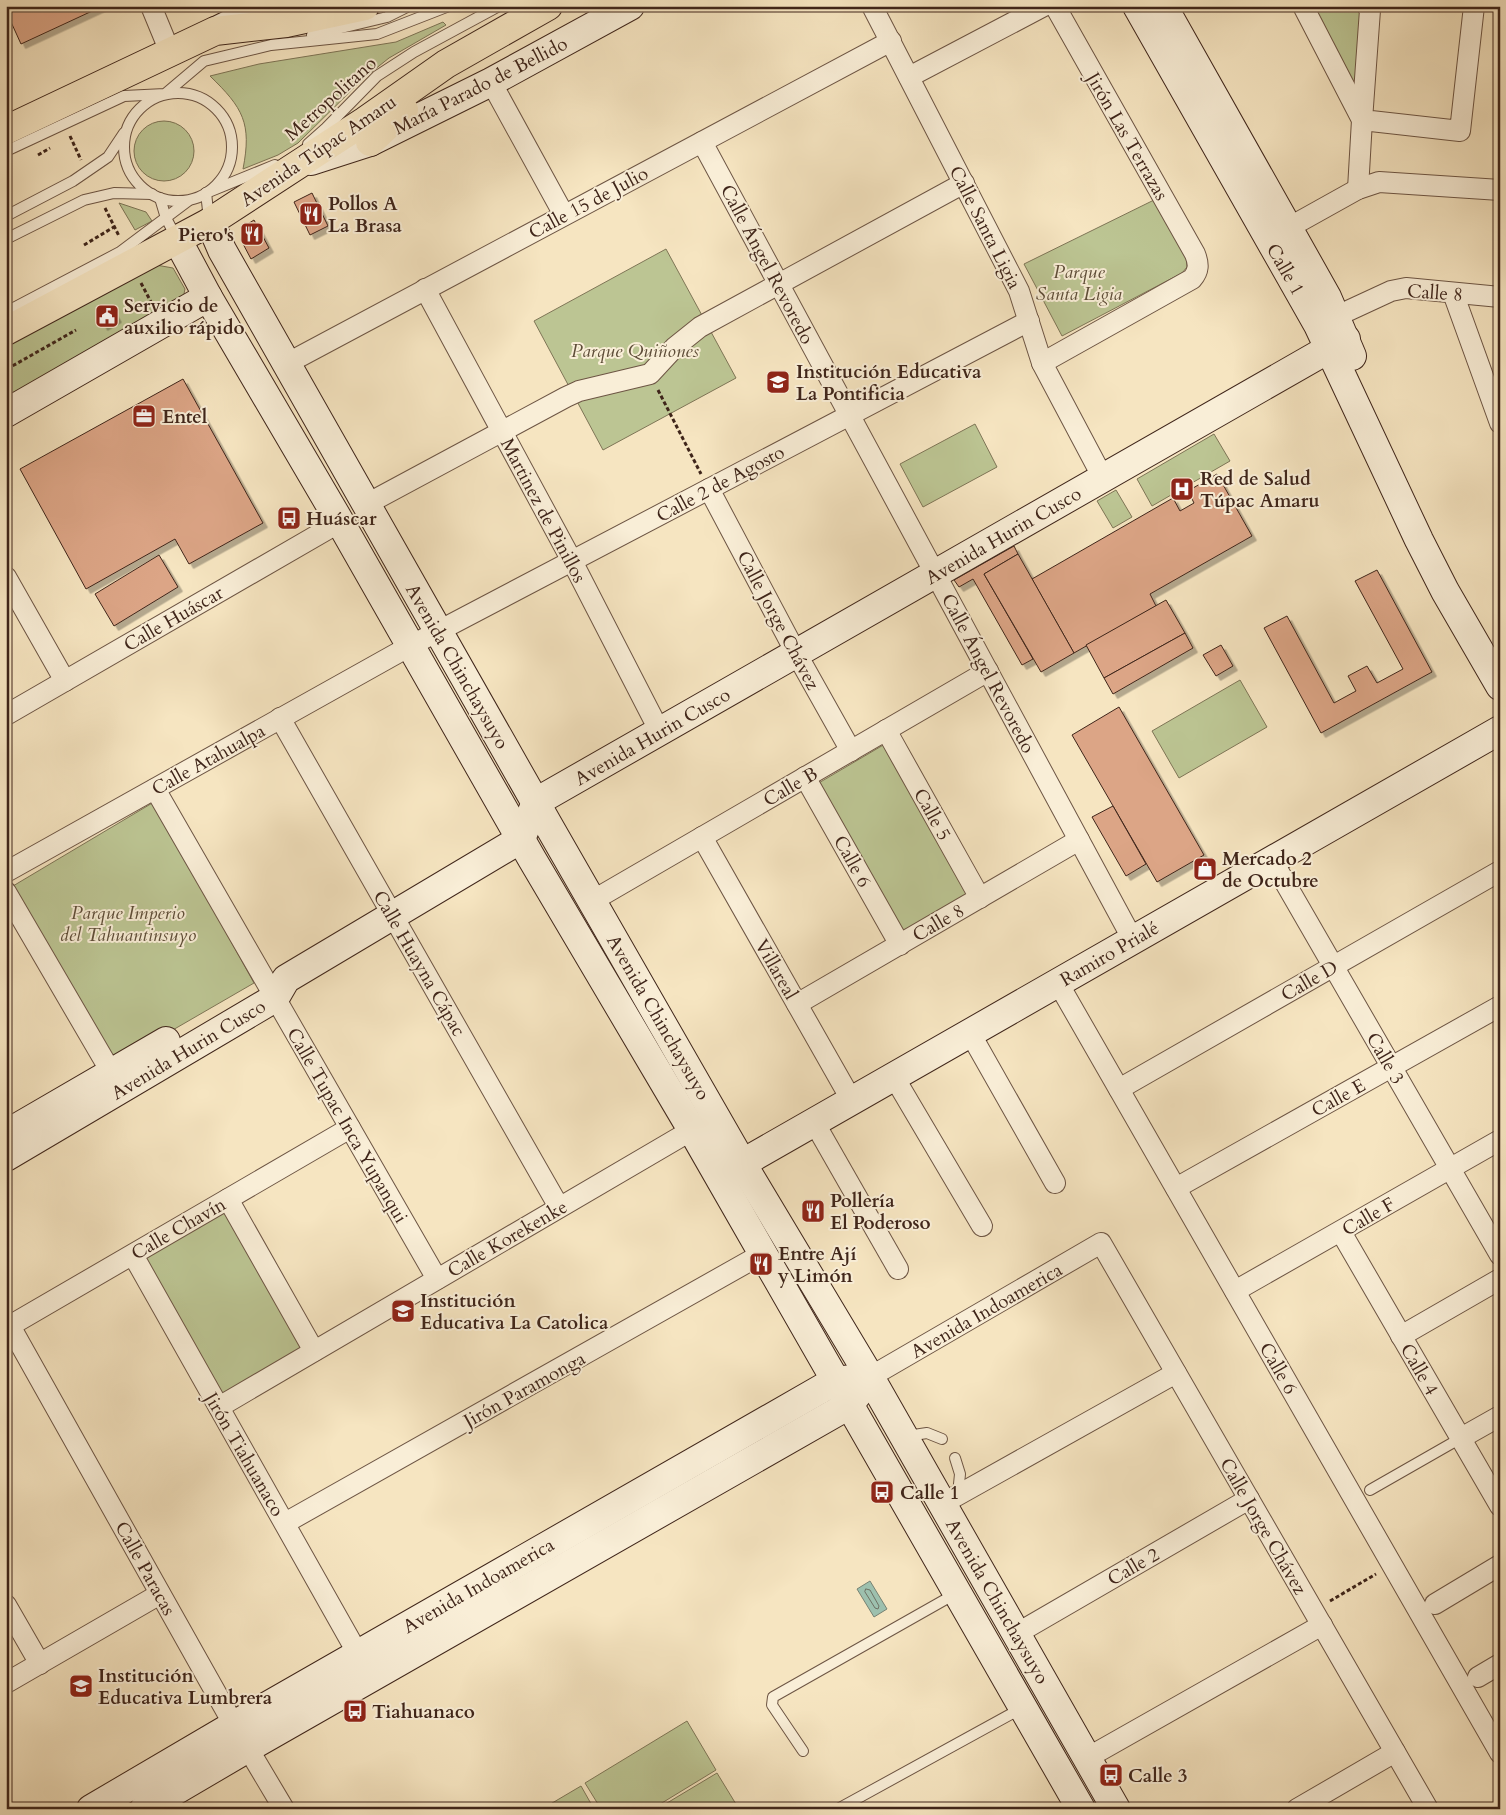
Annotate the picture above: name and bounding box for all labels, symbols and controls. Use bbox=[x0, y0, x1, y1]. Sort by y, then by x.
street label: María Parado de Bellido bbox=[389, 31, 572, 141]
street label: Metropolitano bbox=[279, 50, 382, 147]
street label: Jirón Las Terrazas bbox=[1078, 65, 1174, 205]
street label: Avenida Túpac Amaru bbox=[235, 89, 402, 213]
street label: Calle 15 de Julio bbox=[524, 160, 653, 245]
street label: Calle Santa Ligia bbox=[943, 161, 1027, 294]
street label: Calle Ángel Revoredo bbox=[714, 180, 820, 349]
place label: Pollos A La Brasa bbox=[328, 191, 402, 239]
restaurant icon: Pollos A La Brasa bbox=[298, 201, 324, 227]
restaurant icon: Piero's bbox=[239, 221, 265, 247]
place label: Piero's bbox=[178, 222, 234, 248]
street label: Calle 1 bbox=[1260, 239, 1310, 300]
park label: Parque Santa Ligia bbox=[1036, 259, 1123, 307]
street label: Calle 8 bbox=[1406, 278, 1464, 308]
place label: Servicio de auxilio rápido bbox=[124, 293, 245, 341]
public building icon: Servicio de auxilio rápido bbox=[94, 303, 120, 329]
park label: Parque Quiñones bbox=[571, 338, 700, 364]
place label: Institución Educativa La Pontificia bbox=[796, 359, 982, 407]
school or university icon: Institución Educativa La Pontificia bbox=[765, 369, 791, 395]
office icon: Entel bbox=[131, 403, 157, 429]
place label: Entel bbox=[162, 404, 208, 430]
street label: Martinez de Pinillos bbox=[494, 434, 592, 587]
street label: Calle 2 de Agosto bbox=[652, 439, 789, 529]
place label: Red de Salud Túpac Amaru bbox=[1200, 466, 1320, 514]
hospital icon: Red de Salud Túpac Amaru bbox=[1169, 476, 1195, 502]
street label: Avenida Hurin Cusco bbox=[921, 481, 1086, 591]
bus stop icon: Huáscar bbox=[276, 505, 302, 531]
place label: Huáscar bbox=[306, 506, 377, 532]
street label: Calle Jorge Chávez bbox=[730, 546, 826, 695]
street label: Avenida Chinchaysuyo bbox=[399, 579, 515, 754]
street label: Calle Huáscar bbox=[119, 580, 228, 658]
street label: Calle Ángel Revoredo bbox=[935, 589, 1041, 758]
street label: Avenida Hurin Cusco bbox=[570, 682, 735, 792]
street label: Calle Atahualpa bbox=[147, 718, 270, 802]
street label: Calle B bbox=[758, 761, 823, 813]
street label: Calle 5 bbox=[907, 784, 957, 845]
street label: Calle 6 bbox=[827, 831, 877, 892]
place label: Mercado 2 de Octubre bbox=[1222, 846, 1319, 894]
shop icon: Mercado 2 de Octubre bbox=[1192, 856, 1218, 882]
street label: Calle Huayna Cápac bbox=[367, 886, 472, 1042]
street label: Calle 8 bbox=[908, 898, 969, 948]
park label: Parque Imperio del Tahuantinsuyo bbox=[60, 900, 197, 948]
street label: Ramiro Prialé bbox=[1055, 915, 1164, 993]
street label: Avenida Chinchaysuyo bbox=[600, 930, 716, 1105]
street label: Villareal bbox=[748, 935, 804, 1005]
street label: Calle D bbox=[1276, 954, 1343, 1008]
street label: Avenida Hurin Cusco bbox=[106, 993, 271, 1106]
street label: Calle Tupac Inca Yupanqui bbox=[280, 1023, 414, 1228]
street label: Calle 3 bbox=[1360, 1028, 1410, 1089]
street label: Calle E bbox=[1307, 1072, 1370, 1123]
place label: Pollería El Poderoso bbox=[830, 1188, 931, 1236]
street label: Calle Chavín bbox=[127, 1191, 231, 1266]
street label: Calle F bbox=[1337, 1191, 1400, 1242]
street label: Calle Korekenke bbox=[443, 1194, 572, 1284]
restaurant icon: Pollería El Poderoso bbox=[800, 1198, 826, 1224]
place label: Entre Ají y Limón bbox=[777, 1241, 856, 1289]
restaurant icon: Entre Ají y Limón bbox=[748, 1251, 774, 1277]
street label: Avenida Indoamerica bbox=[906, 1257, 1067, 1365]
place label: Institución Educativa La Catolica bbox=[420, 1288, 609, 1336]
school or university icon: Institución Educativa La Catolica bbox=[390, 1298, 416, 1324]
street label: Calle 6 bbox=[1253, 1338, 1303, 1399]
street label: Calle 4 bbox=[1394, 1339, 1444, 1400]
street label: Jirón Paramonga bbox=[456, 1346, 590, 1436]
street label: Jirón Tiahuanaco bbox=[197, 1385, 290, 1521]
street label: Calle Jorge Chávez bbox=[1213, 1453, 1313, 1600]
bus stop icon: Calle 1 bbox=[869, 1479, 895, 1505]
place label: Calle 1 bbox=[900, 1480, 960, 1506]
street label: Avenida Chinchaysuyo bbox=[939, 1514, 1055, 1689]
street label: Calle Paracas bbox=[109, 1517, 182, 1620]
street label: Avenida Indoamerica bbox=[398, 1532, 559, 1640]
street label: Calle 2 bbox=[1103, 1542, 1164, 1592]
place label: Institución Educativa Lumbrera bbox=[98, 1663, 273, 1711]
school or university icon: Institución Educativa Lumbrera bbox=[68, 1673, 94, 1699]
bus stop icon: Tiahuanaco bbox=[342, 1698, 368, 1724]
place label: Tiahuanaco bbox=[372, 1699, 475, 1725]
bus stop icon: Calle 3 bbox=[1098, 1762, 1124, 1788]
place label: Calle 3 bbox=[1128, 1763, 1188, 1789]

